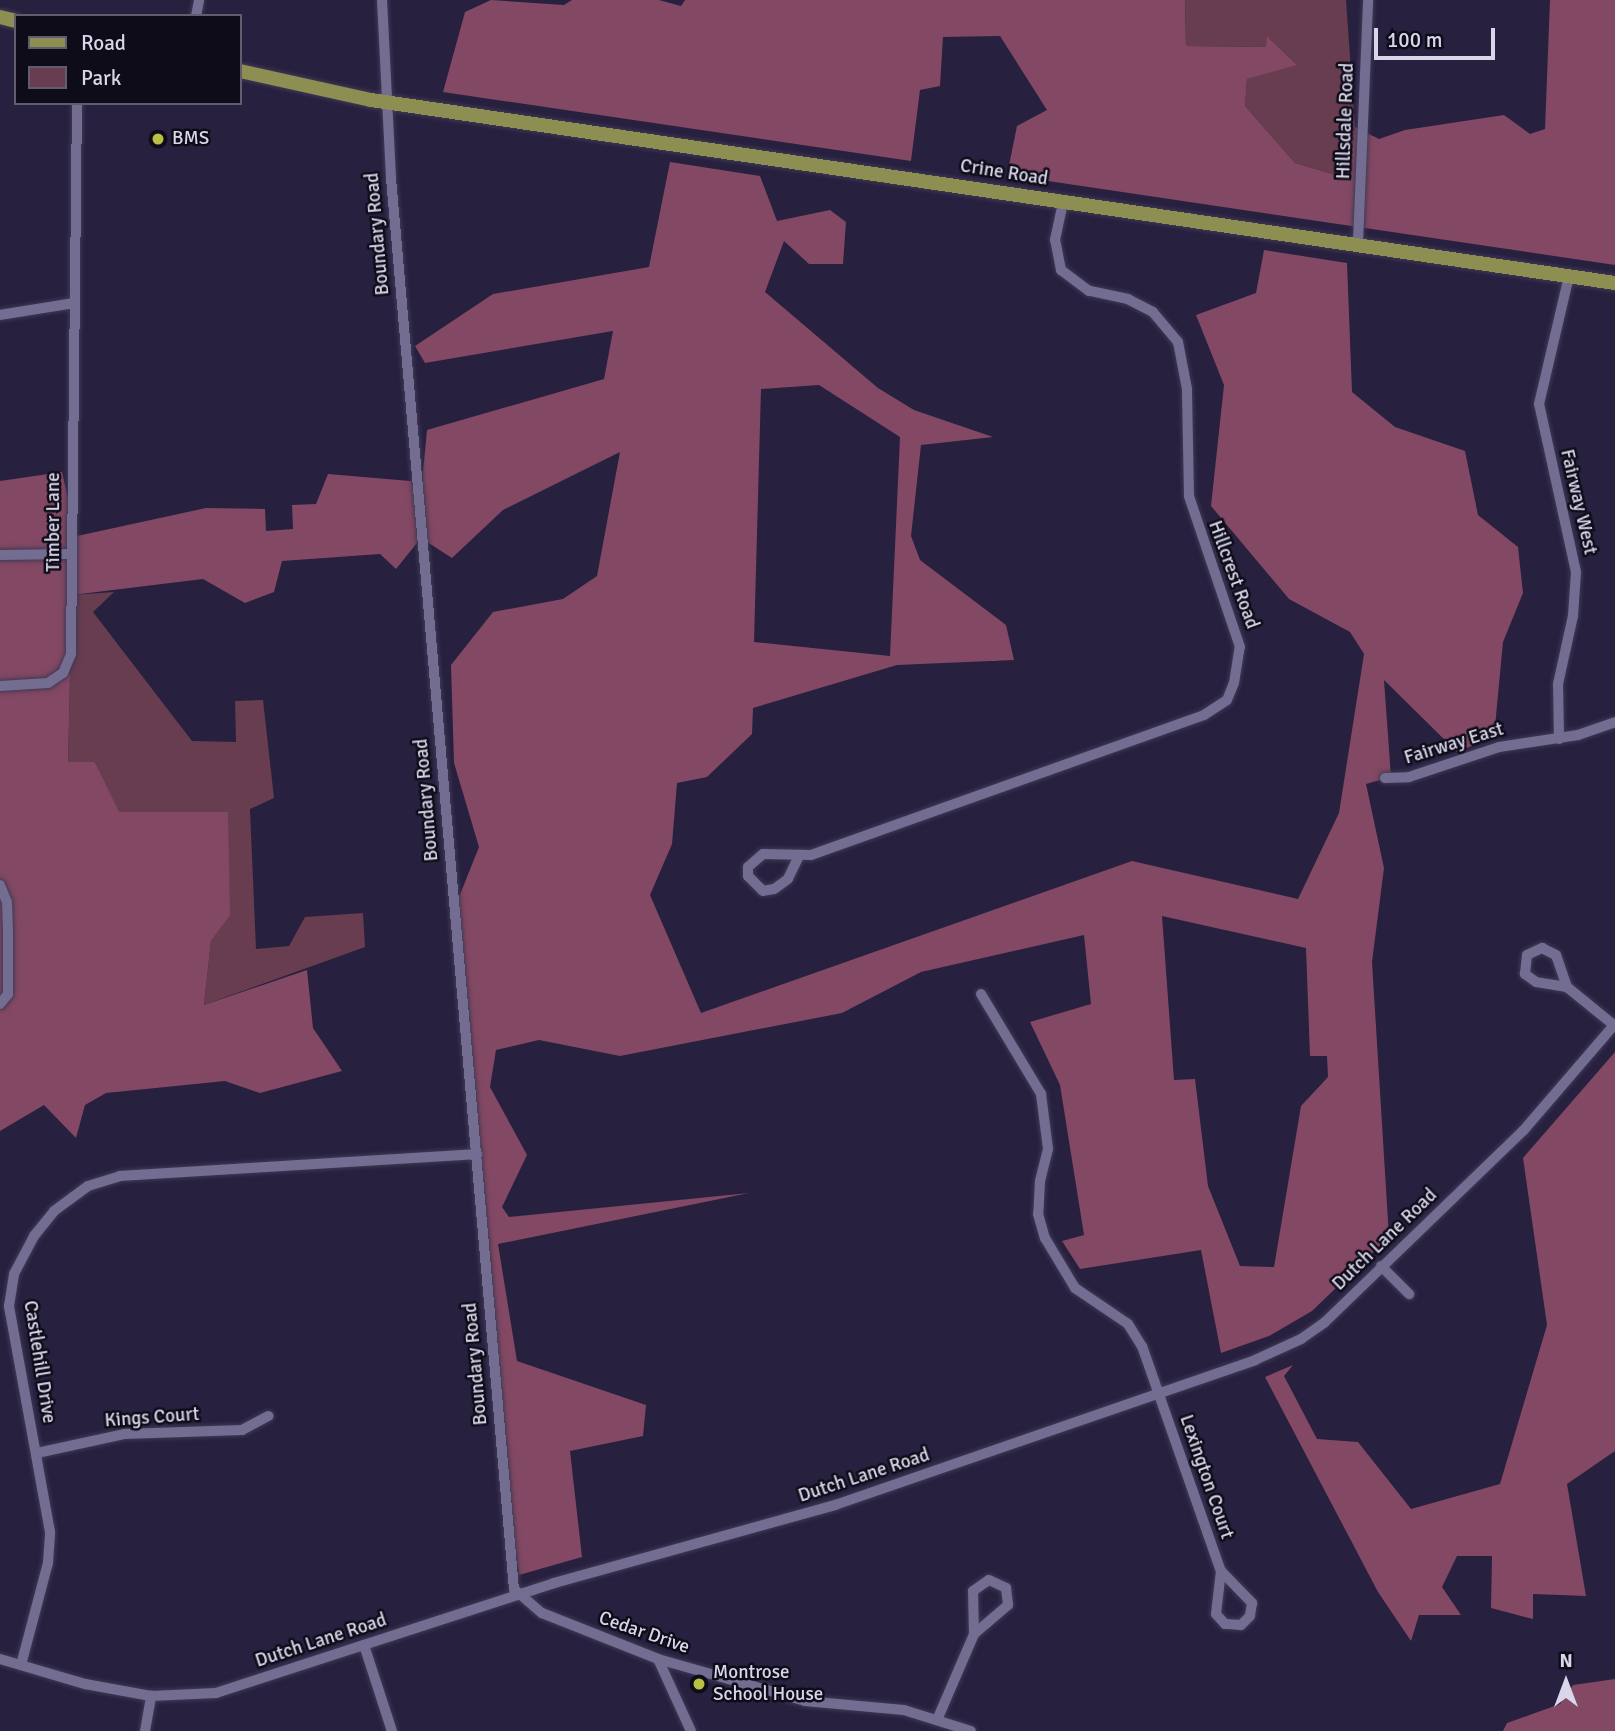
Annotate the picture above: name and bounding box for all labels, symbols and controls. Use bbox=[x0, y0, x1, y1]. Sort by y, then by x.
legend bbox=[14, 14, 242, 105]
scale bar bbox=[1377, 14, 1498, 58]
text: 100 m bbox=[1387, 27, 1442, 53]
text: Road bbox=[81, 30, 126, 56]
street label: Hillsdale Road bbox=[1333, 62, 1359, 180]
text: Park bbox=[81, 65, 121, 91]
place label: BMS bbox=[172, 128, 209, 150]
marker: BMS bbox=[150, 131, 166, 147]
street label: Crine Road bbox=[958, 155, 1050, 191]
street label: Boundary Road bbox=[361, 172, 395, 296]
street label: Fairway West bbox=[1555, 447, 1601, 557]
street label: Timber Lane bbox=[43, 472, 65, 572]
street label: Hillcrest Road bbox=[1203, 518, 1263, 632]
street label: Fairway East bbox=[1402, 718, 1506, 770]
street label: Boundary Road bbox=[410, 738, 444, 862]
street label: Dutch Lane Road bbox=[1328, 1184, 1442, 1296]
street label: Castlehill Drive bbox=[18, 1299, 60, 1425]
street label: Boundary Road bbox=[459, 1302, 493, 1426]
street label: Kings Court bbox=[104, 1403, 200, 1433]
street label: Lexington Court bbox=[1174, 1412, 1238, 1542]
street label: Dutch Lane Road bbox=[795, 1444, 933, 1508]
street label: Cedar Drive bbox=[596, 1607, 692, 1659]
street label: Dutch Lane Road bbox=[252, 1609, 390, 1673]
north arrow bbox=[1531, 1647, 1601, 1717]
text: N bbox=[1559, 1649, 1573, 1673]
place label: Montrose School House bbox=[713, 1662, 823, 1706]
marker: Montrose School House bbox=[691, 1676, 707, 1692]

